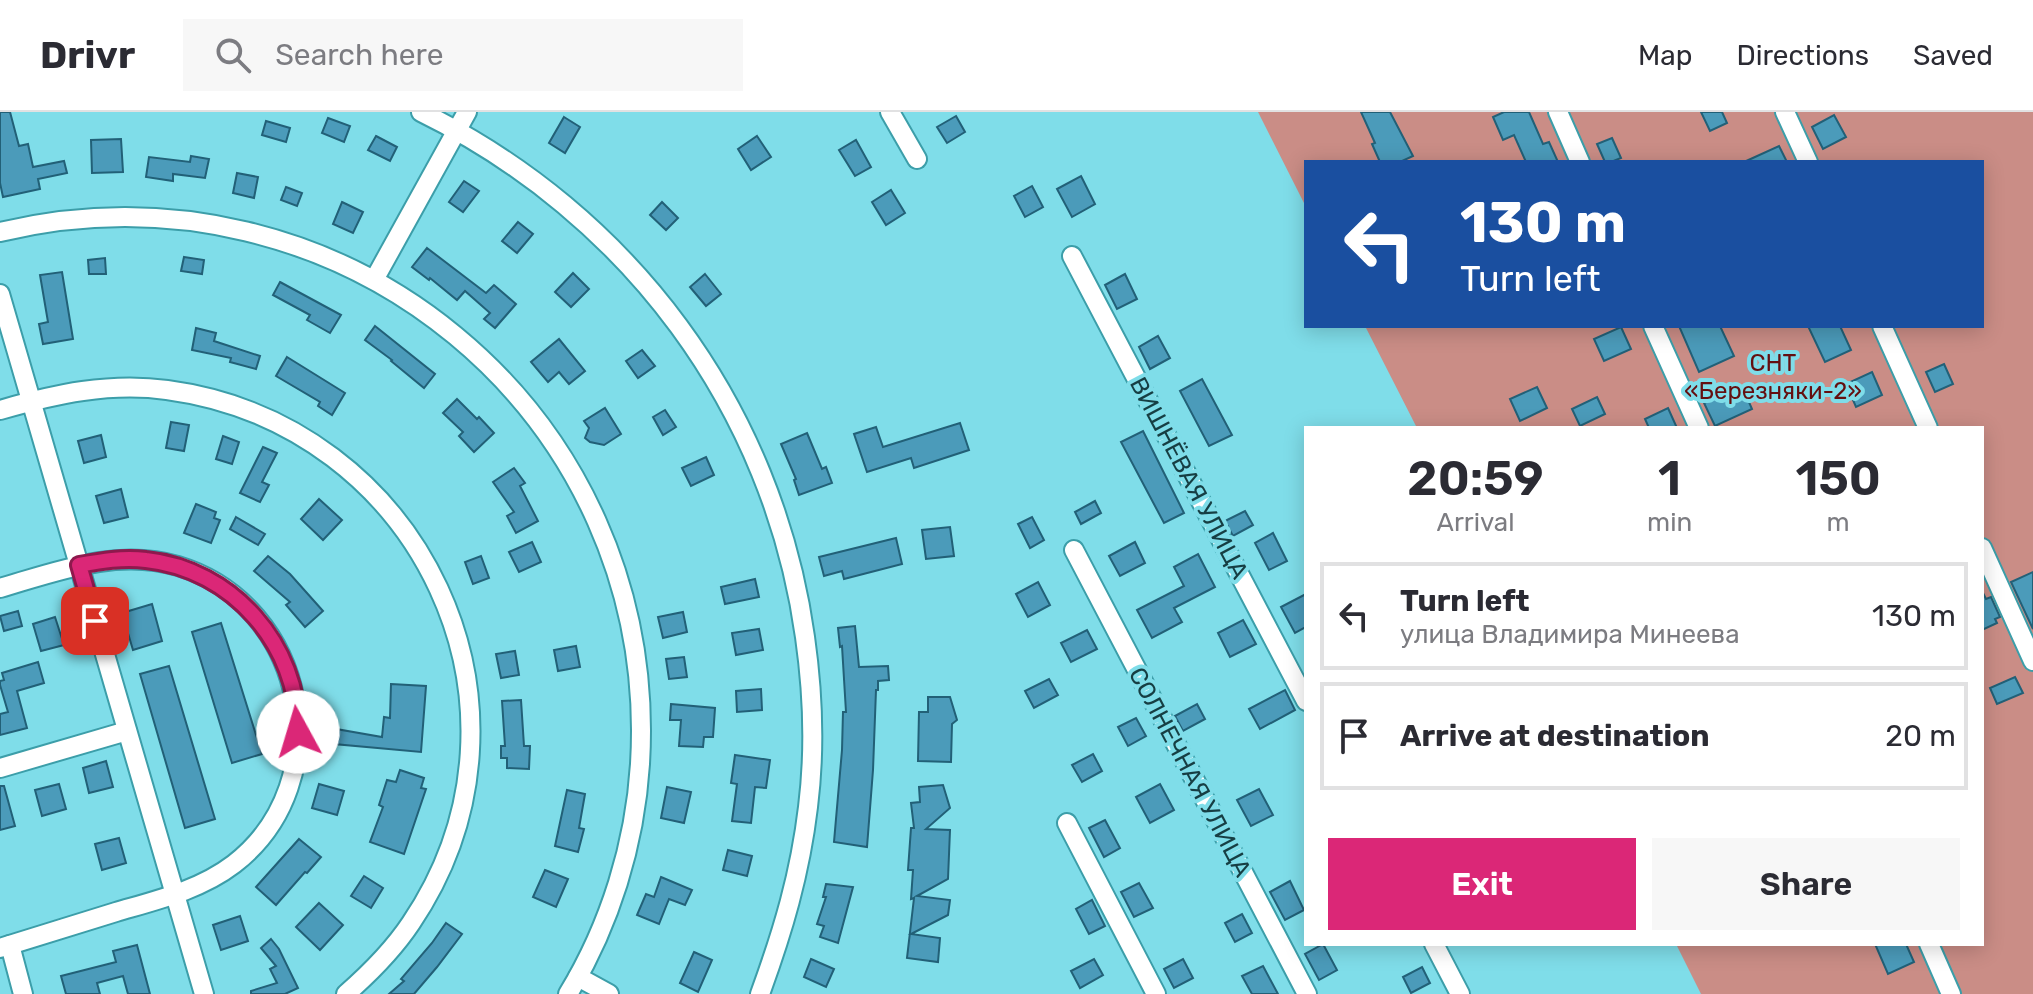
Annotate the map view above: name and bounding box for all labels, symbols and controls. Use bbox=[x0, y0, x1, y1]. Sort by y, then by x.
search box bbox=[183, 19, 743, 91]
text: Drivr bbox=[40, 32, 135, 78]
icon: search bbox=[211, 33, 255, 77]
text: Search here bbox=[275, 37, 444, 73]
text: Map bbox=[1638, 39, 1692, 72]
text: Directions bbox=[1736, 39, 1869, 72]
text: Saved bbox=[1913, 39, 1993, 72]
text: 130 m bbox=[1460, 190, 1626, 256]
icon: left bbox=[1328, 192, 1432, 296]
text: Turn left bbox=[1460, 257, 1601, 300]
park label: СНТ «Березняки-2» bbox=[1684, 349, 1862, 405]
street label: ВИШНЁВАЯ УЛИЦА bbox=[1124, 372, 1254, 584]
text: 20:59 bbox=[1407, 450, 1544, 507]
text: 1 bbox=[1658, 450, 1681, 507]
text: 150 bbox=[1795, 450, 1881, 507]
text: Arrival bbox=[1436, 507, 1515, 538]
text: min bbox=[1647, 507, 1692, 538]
text: m bbox=[1827, 507, 1850, 538]
text: Turn left bbox=[1400, 583, 1530, 619]
pin bbox=[61, 587, 129, 655]
icon: left bbox=[1332, 594, 1376, 638]
text: 130 m bbox=[1872, 598, 1956, 634]
icon: arrive bbox=[73, 599, 117, 643]
text: улица Владимира Минеева bbox=[1400, 619, 1740, 650]
street label: СОЛНЕЧНАЯ УЛИЦА bbox=[1123, 663, 1257, 881]
position arrow bbox=[256, 690, 340, 774]
icon: arrive bbox=[1332, 714, 1376, 758]
text: Arrive at destination bbox=[1400, 718, 1710, 754]
text: 20 m bbox=[1885, 718, 1956, 754]
button: Exit bbox=[1328, 838, 1636, 930]
button: Share bbox=[1652, 838, 1960, 930]

